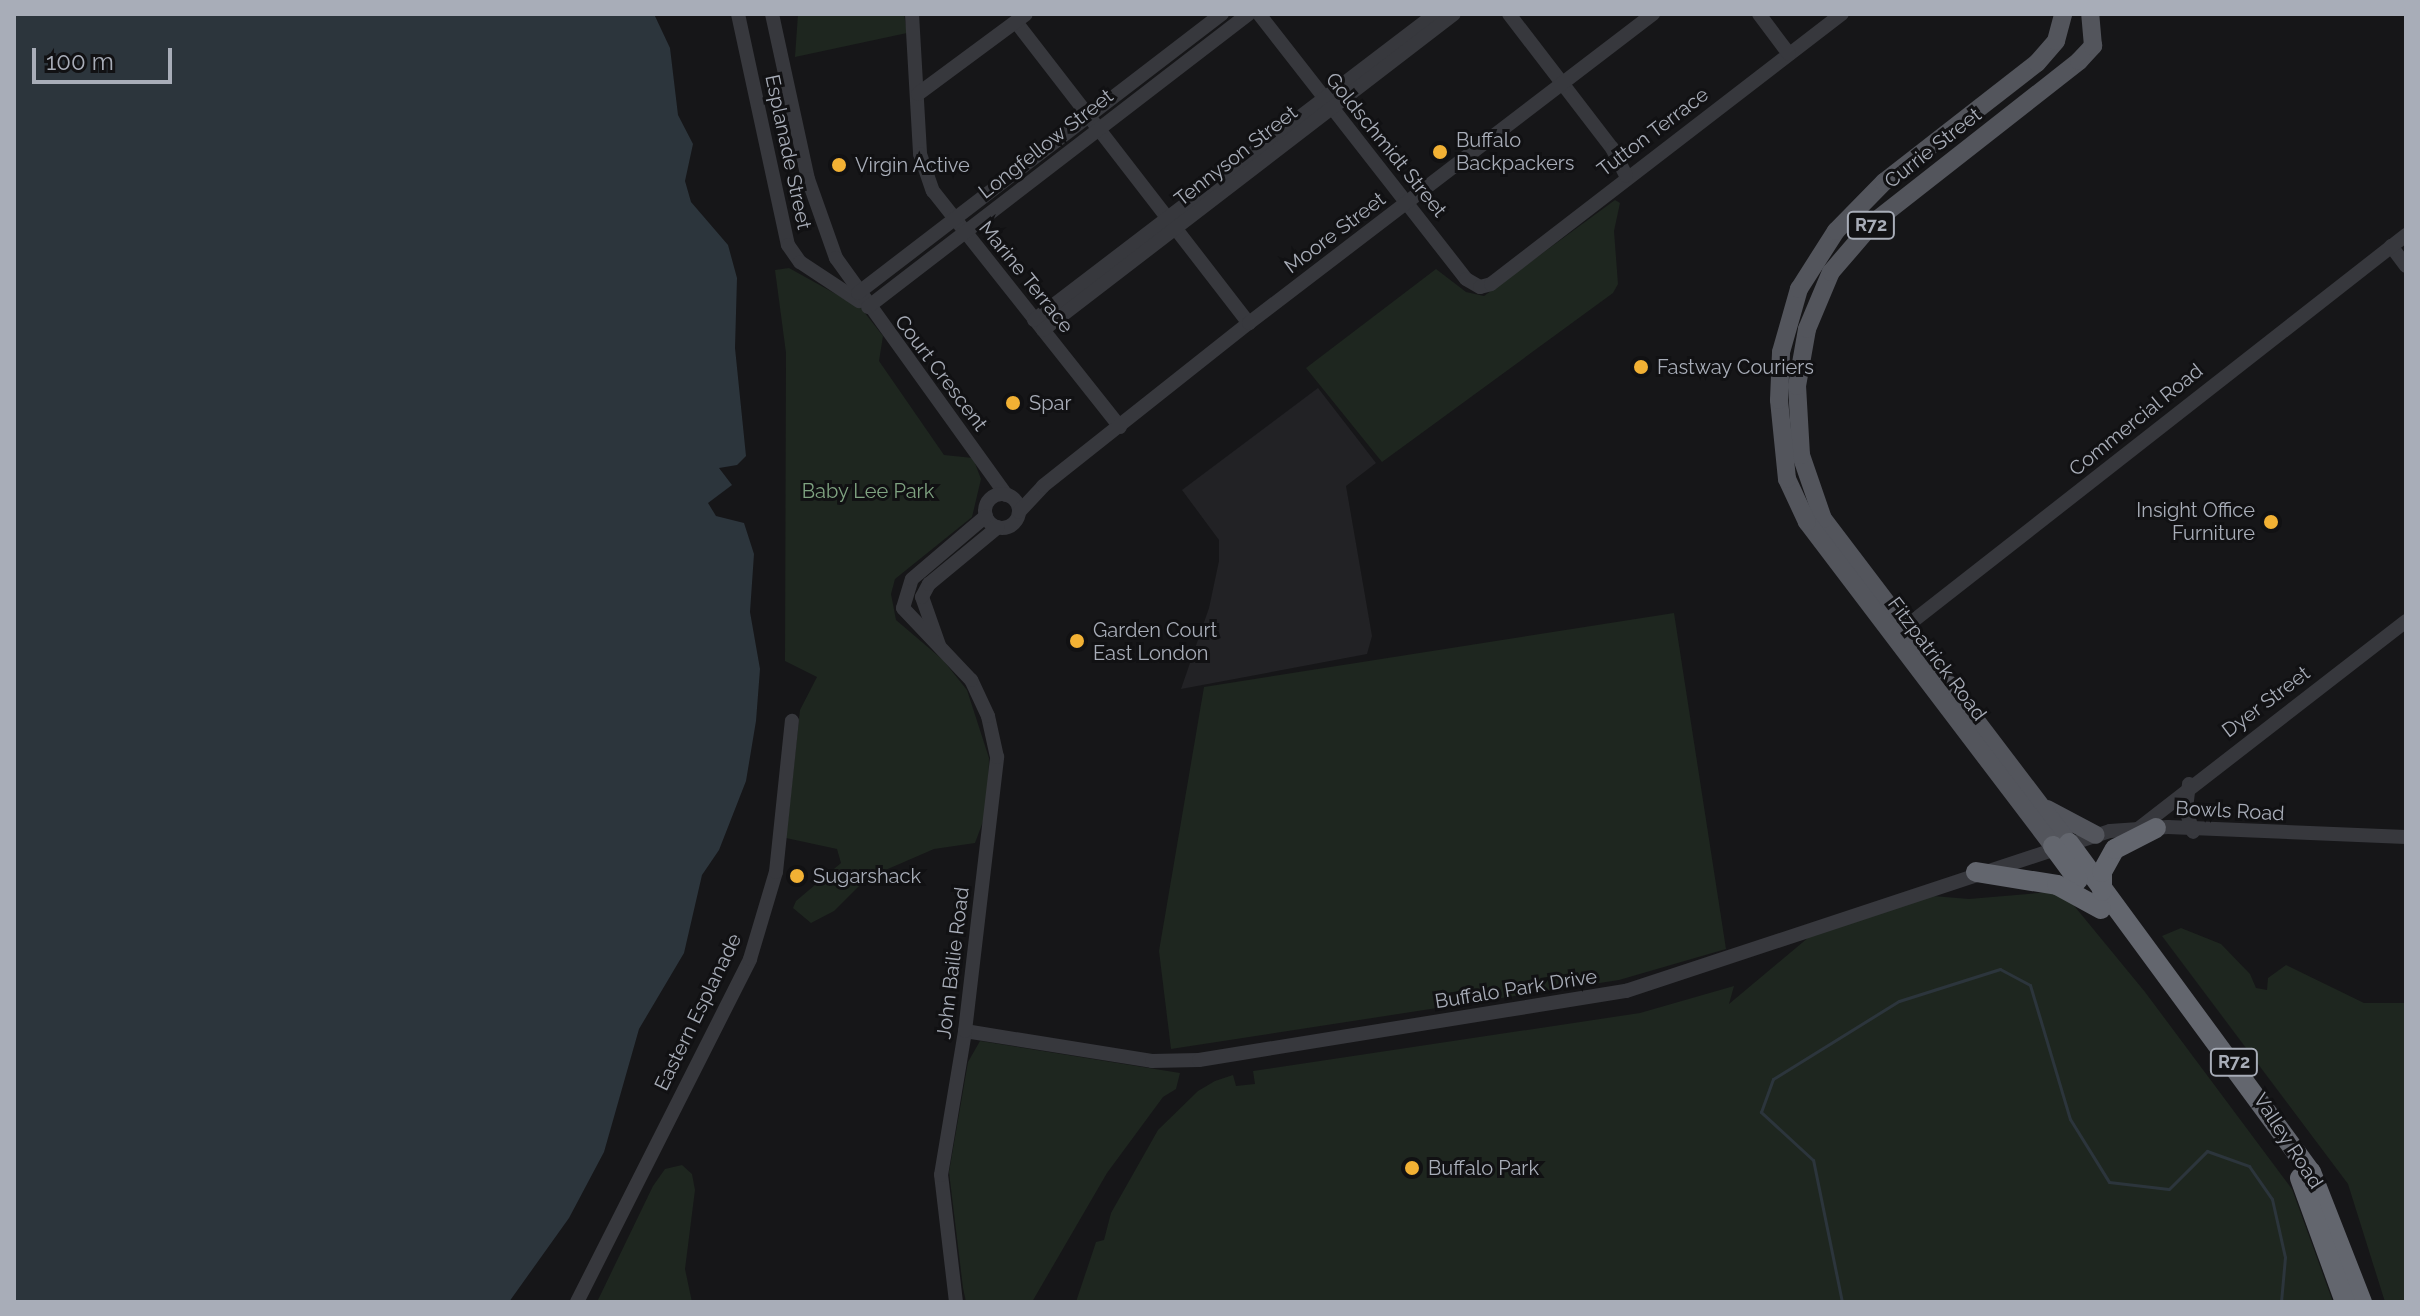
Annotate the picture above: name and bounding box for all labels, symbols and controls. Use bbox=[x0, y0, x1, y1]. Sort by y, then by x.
scale bar bbox=[36, 32, 176, 82]
text: 100 m bbox=[46, 47, 114, 76]
street label: Goldschmidt Street bbox=[1320, 68, 1452, 222]
street label: Esplanade Street bbox=[760, 72, 816, 232]
street label: Tutton Terrace bbox=[1592, 82, 1714, 182]
street label: Longfellow Street bbox=[974, 84, 1118, 204]
street label: Tennyson Street bbox=[1170, 101, 1302, 211]
street label: Currie Street bbox=[1880, 103, 1986, 193]
place label: Buffalo Backpackers bbox=[1456, 128, 1574, 175]
marker: Buffalo Backpackers bbox=[1431, 143, 1449, 161]
place label: Virgin Active bbox=[855, 153, 970, 177]
marker: Virgin Active bbox=[830, 156, 848, 174]
street label: Moore Street bbox=[1280, 187, 1390, 279]
road number: R72 bbox=[1845, 211, 1897, 239]
street label: Marine Terrace bbox=[973, 216, 1079, 338]
street label: Court Crescent bbox=[890, 310, 992, 436]
place label: Fastway Couriers bbox=[1657, 355, 1815, 379]
marker: Fastway Couriers bbox=[1632, 358, 1650, 376]
street label: Commercial Road bbox=[2064, 359, 2208, 481]
place label: Spar bbox=[1029, 391, 1071, 415]
marker: Spar bbox=[1004, 394, 1022, 412]
park label: Baby Lee Park bbox=[801, 479, 935, 503]
place label: Insight Office Furniture bbox=[2136, 498, 2255, 545]
marker: Insight Office Furniture bbox=[2262, 513, 2280, 531]
street label: Fitzpatrick Road bbox=[1883, 592, 1991, 726]
place label: Garden Court East London bbox=[1093, 618, 1217, 665]
marker: Garden Court East London bbox=[1068, 632, 1086, 650]
street label: Dyer Street bbox=[2217, 661, 2315, 743]
street label: Bowls Road bbox=[2175, 796, 2285, 826]
place label: Sugarshack bbox=[813, 864, 921, 888]
marker: Sugarshack bbox=[788, 867, 806, 885]
street label: John Bailie Road bbox=[932, 886, 974, 1040]
street label: Eastern Esplanade bbox=[650, 929, 746, 1095]
street label: Buffalo Park Drive bbox=[1433, 964, 1599, 1014]
road number: R72 bbox=[2208, 1048, 2260, 1076]
street label: Valley Road bbox=[2248, 1088, 2328, 1194]
place label: Buffalo Park bbox=[1428, 1156, 1539, 1180]
marker: Buffalo Park bbox=[1403, 1159, 1421, 1177]

